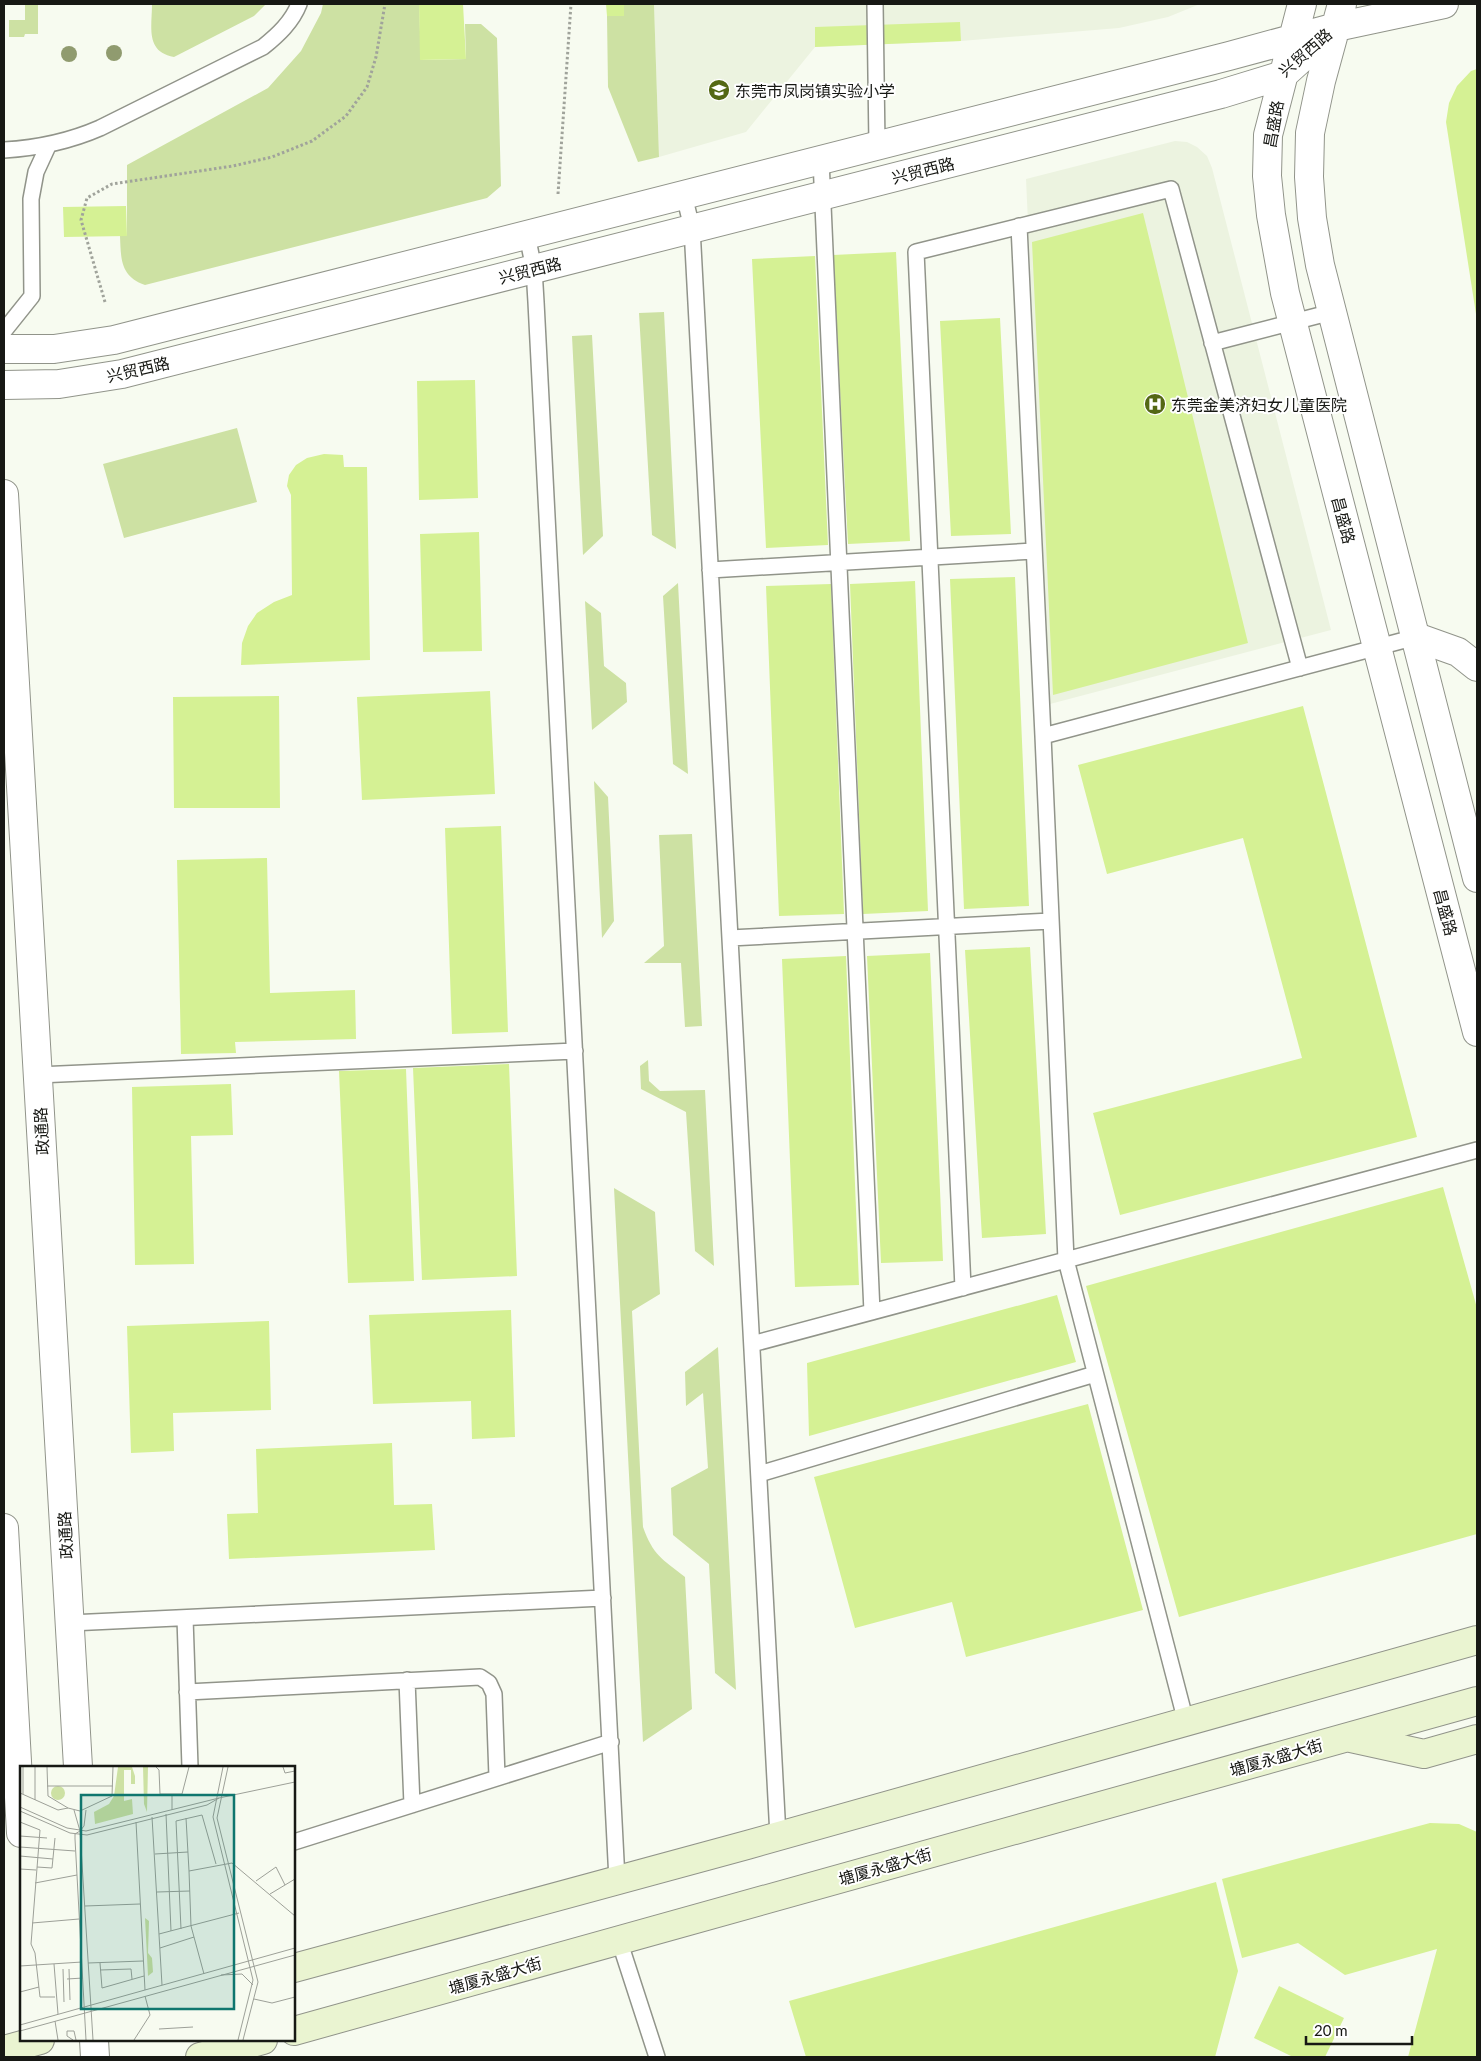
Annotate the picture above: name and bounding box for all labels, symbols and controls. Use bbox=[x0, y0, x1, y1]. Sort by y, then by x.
street label: 兴贸西路 bbox=[1275, 24, 1335, 80]
school or university icon: 东莞市凤岗镇实验小学 bbox=[707, 78, 731, 102]
place label: 东莞市凤岗镇实验小学 bbox=[735, 81, 895, 100]
street label: 昌盛路 bbox=[1259, 99, 1287, 149]
street label: 兴贸西路 bbox=[890, 153, 956, 187]
street label: 兴贸西路 bbox=[497, 253, 563, 287]
street label: 兴贸西路 bbox=[105, 353, 171, 385]
hospital icon: 东莞金美济妇女儿童医院 bbox=[1143, 392, 1167, 416]
place label: 东莞金美济妇女儿童医院 bbox=[1171, 395, 1347, 414]
street label: 昌盛路 bbox=[1329, 494, 1359, 546]
street label: 昌盛路 bbox=[1431, 886, 1461, 938]
street label: 政通路 bbox=[30, 1107, 52, 1155]
street label: 政通路 bbox=[54, 1511, 76, 1559]
street label: 塘厦永盛大街 bbox=[1227, 1735, 1325, 1779]
inset map bbox=[20, 1766, 295, 2041]
street label: 塘厦永盛大街 bbox=[836, 1844, 934, 1888]
street label: 塘厦永盛大街 bbox=[446, 1953, 544, 1997]
scale bar bbox=[1306, 2014, 1412, 2046]
text: 20 m bbox=[1314, 2021, 1348, 2039]

